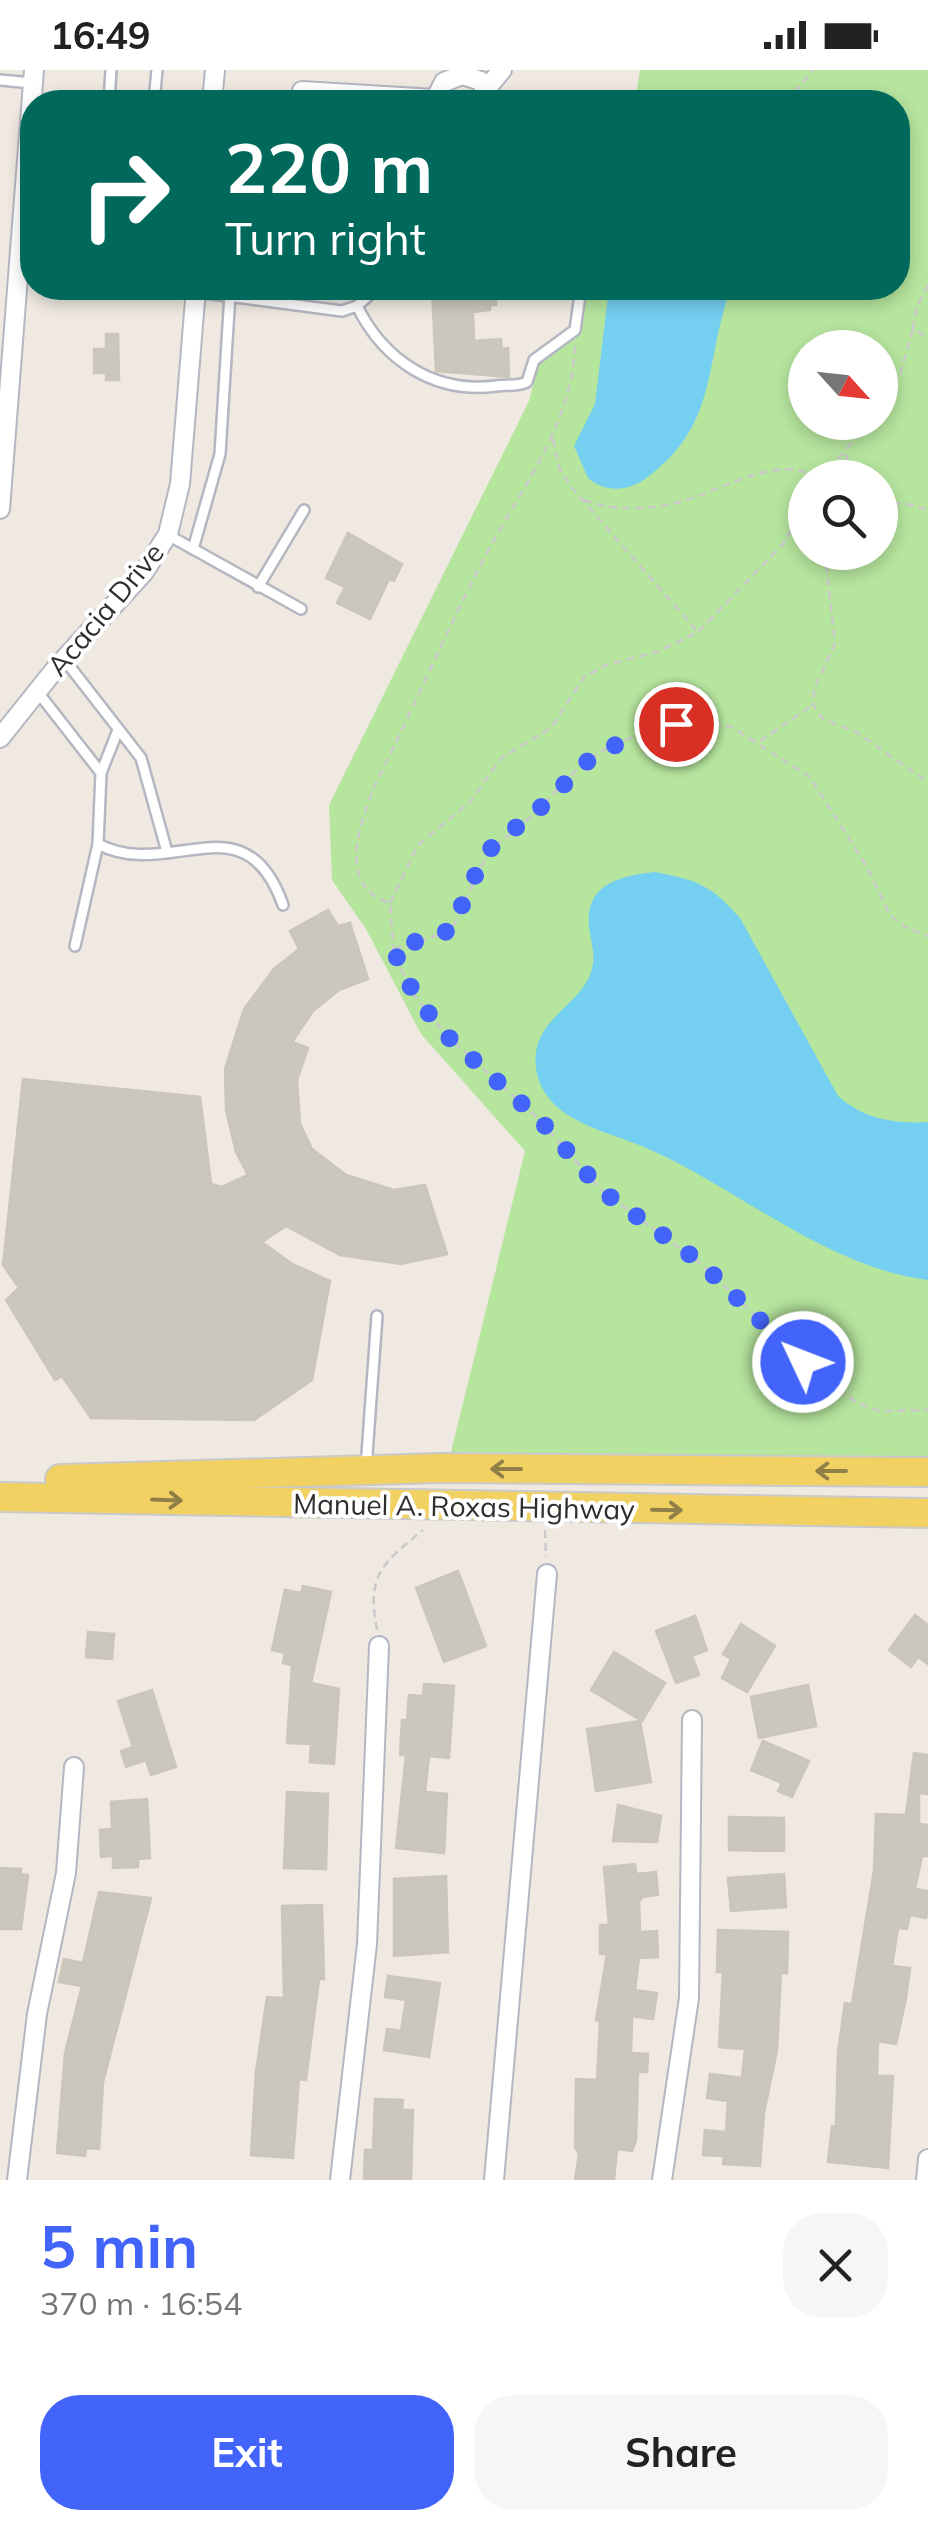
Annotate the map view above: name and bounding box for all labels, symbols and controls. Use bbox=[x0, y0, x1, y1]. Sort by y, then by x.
text: 16:49 bbox=[50, 11, 151, 59]
text: 220 m bbox=[225, 123, 433, 211]
icon: right bbox=[60, 130, 190, 260]
text: Turn right bbox=[225, 210, 426, 266]
north arrow bbox=[788, 330, 898, 440]
map controls bbox=[788, 330, 898, 570]
button: search bbox=[788, 460, 898, 570]
street label: Acacia Drive bbox=[39, 535, 171, 683]
pin bbox=[634, 682, 719, 767]
icon: arrive bbox=[649, 697, 704, 752]
position arrow bbox=[751, 1310, 855, 1414]
one-way arrow bbox=[490, 1459, 522, 1478]
one-way arrow bbox=[815, 1462, 848, 1480]
street label: Manuel A. Roxas Highway bbox=[293, 1486, 635, 1526]
one-way arrow bbox=[151, 1490, 183, 1509]
one-way arrow bbox=[650, 1500, 683, 1520]
text: 5 min bbox=[40, 2208, 198, 2283]
button: close bbox=[783, 2213, 888, 2318]
text: 370 m · 16:54 bbox=[40, 2283, 242, 2323]
button: Exit bbox=[40, 2395, 454, 2510]
button: Share bbox=[474, 2395, 888, 2510]

